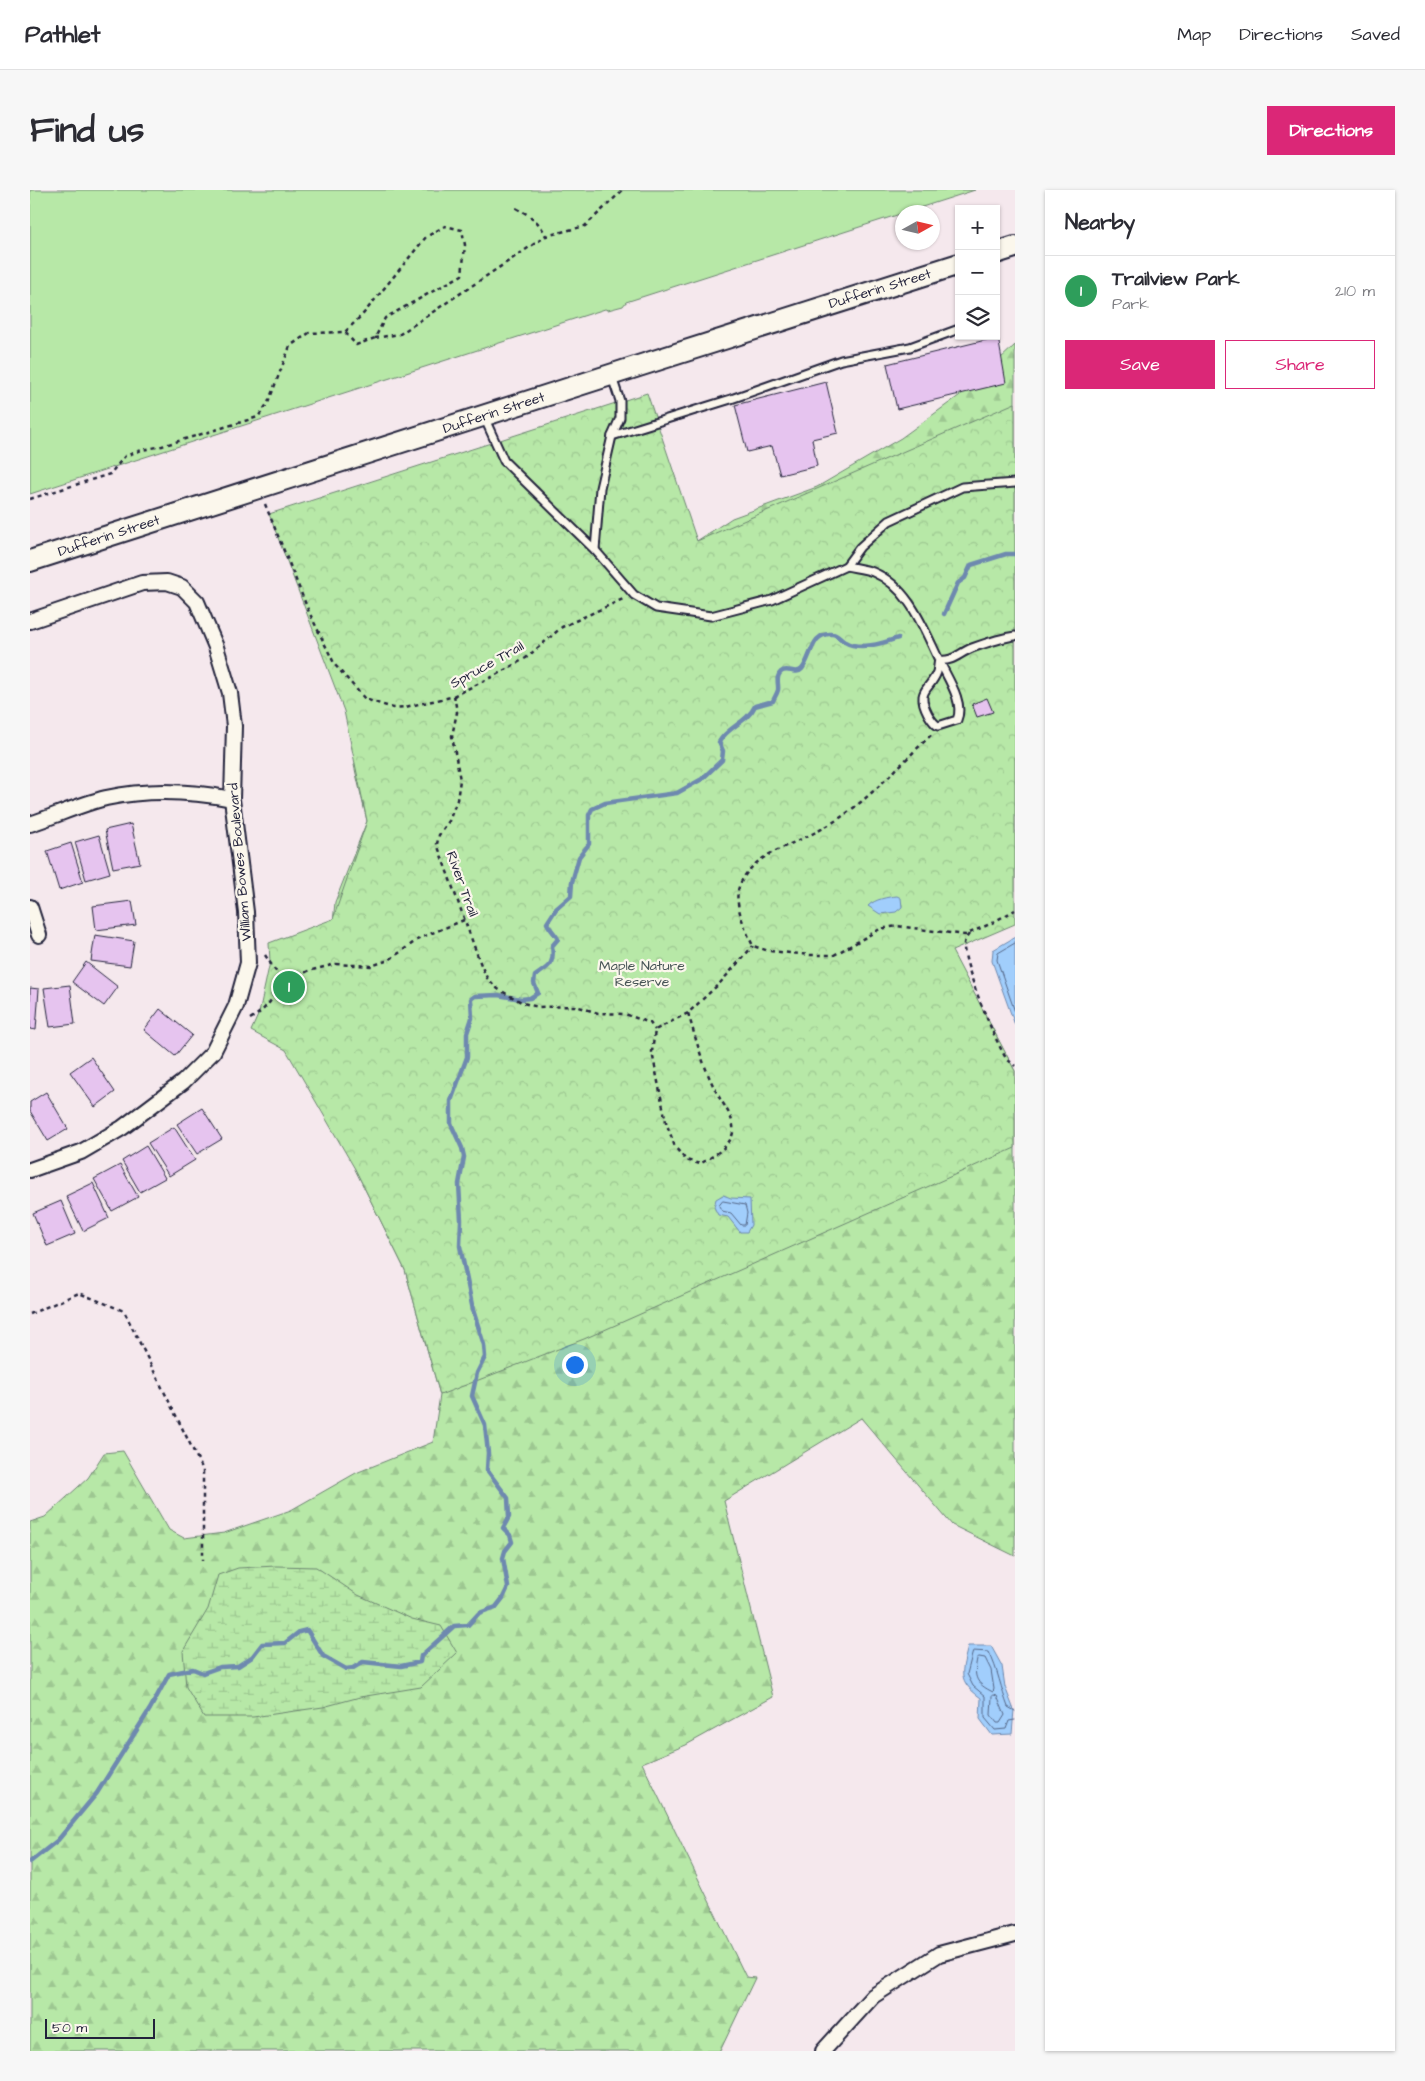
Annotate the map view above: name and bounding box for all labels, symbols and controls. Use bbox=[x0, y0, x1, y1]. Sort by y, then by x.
text: Pathlet bbox=[25, 18, 101, 52]
text: Map bbox=[1177, 22, 1211, 47]
text: Directions bbox=[1239, 22, 1323, 47]
text: Saved bbox=[1351, 22, 1400, 47]
text: Find us bbox=[30, 106, 144, 155]
button: Directions bbox=[1267, 106, 1395, 155]
north arrow bbox=[895, 205, 940, 250]
map controls bbox=[955, 205, 1000, 340]
button: + bbox=[955, 205, 1000, 250]
text: Nearby bbox=[1065, 208, 1135, 237]
button: − bbox=[955, 250, 1000, 295]
street label: Dufferin Street bbox=[826, 264, 934, 314]
text: Trailview Park bbox=[1112, 266, 1240, 293]
text: 1 bbox=[1080, 280, 1082, 302]
text: 210 m bbox=[1335, 280, 1375, 302]
text: Park bbox=[1112, 293, 1149, 315]
button: layers bbox=[955, 295, 1000, 340]
button: Save bbox=[1065, 340, 1215, 389]
button: Share bbox=[1225, 340, 1375, 389]
street label: Dufferin Street bbox=[440, 387, 548, 439]
street label: Dufferin Street bbox=[55, 510, 163, 562]
street label: Spruce Trail bbox=[446, 636, 528, 694]
street label: William Bowes Boulevard bbox=[223, 782, 257, 942]
street label: River Trail bbox=[441, 849, 483, 919]
park label: Maple Nature Reserve bbox=[599, 956, 685, 992]
pin: 1 bbox=[273, 968, 305, 1006]
your location bbox=[562, 1352, 588, 1378]
scale bar bbox=[45, 2016, 155, 2039]
text: 50 m bbox=[52, 2018, 87, 2038]

